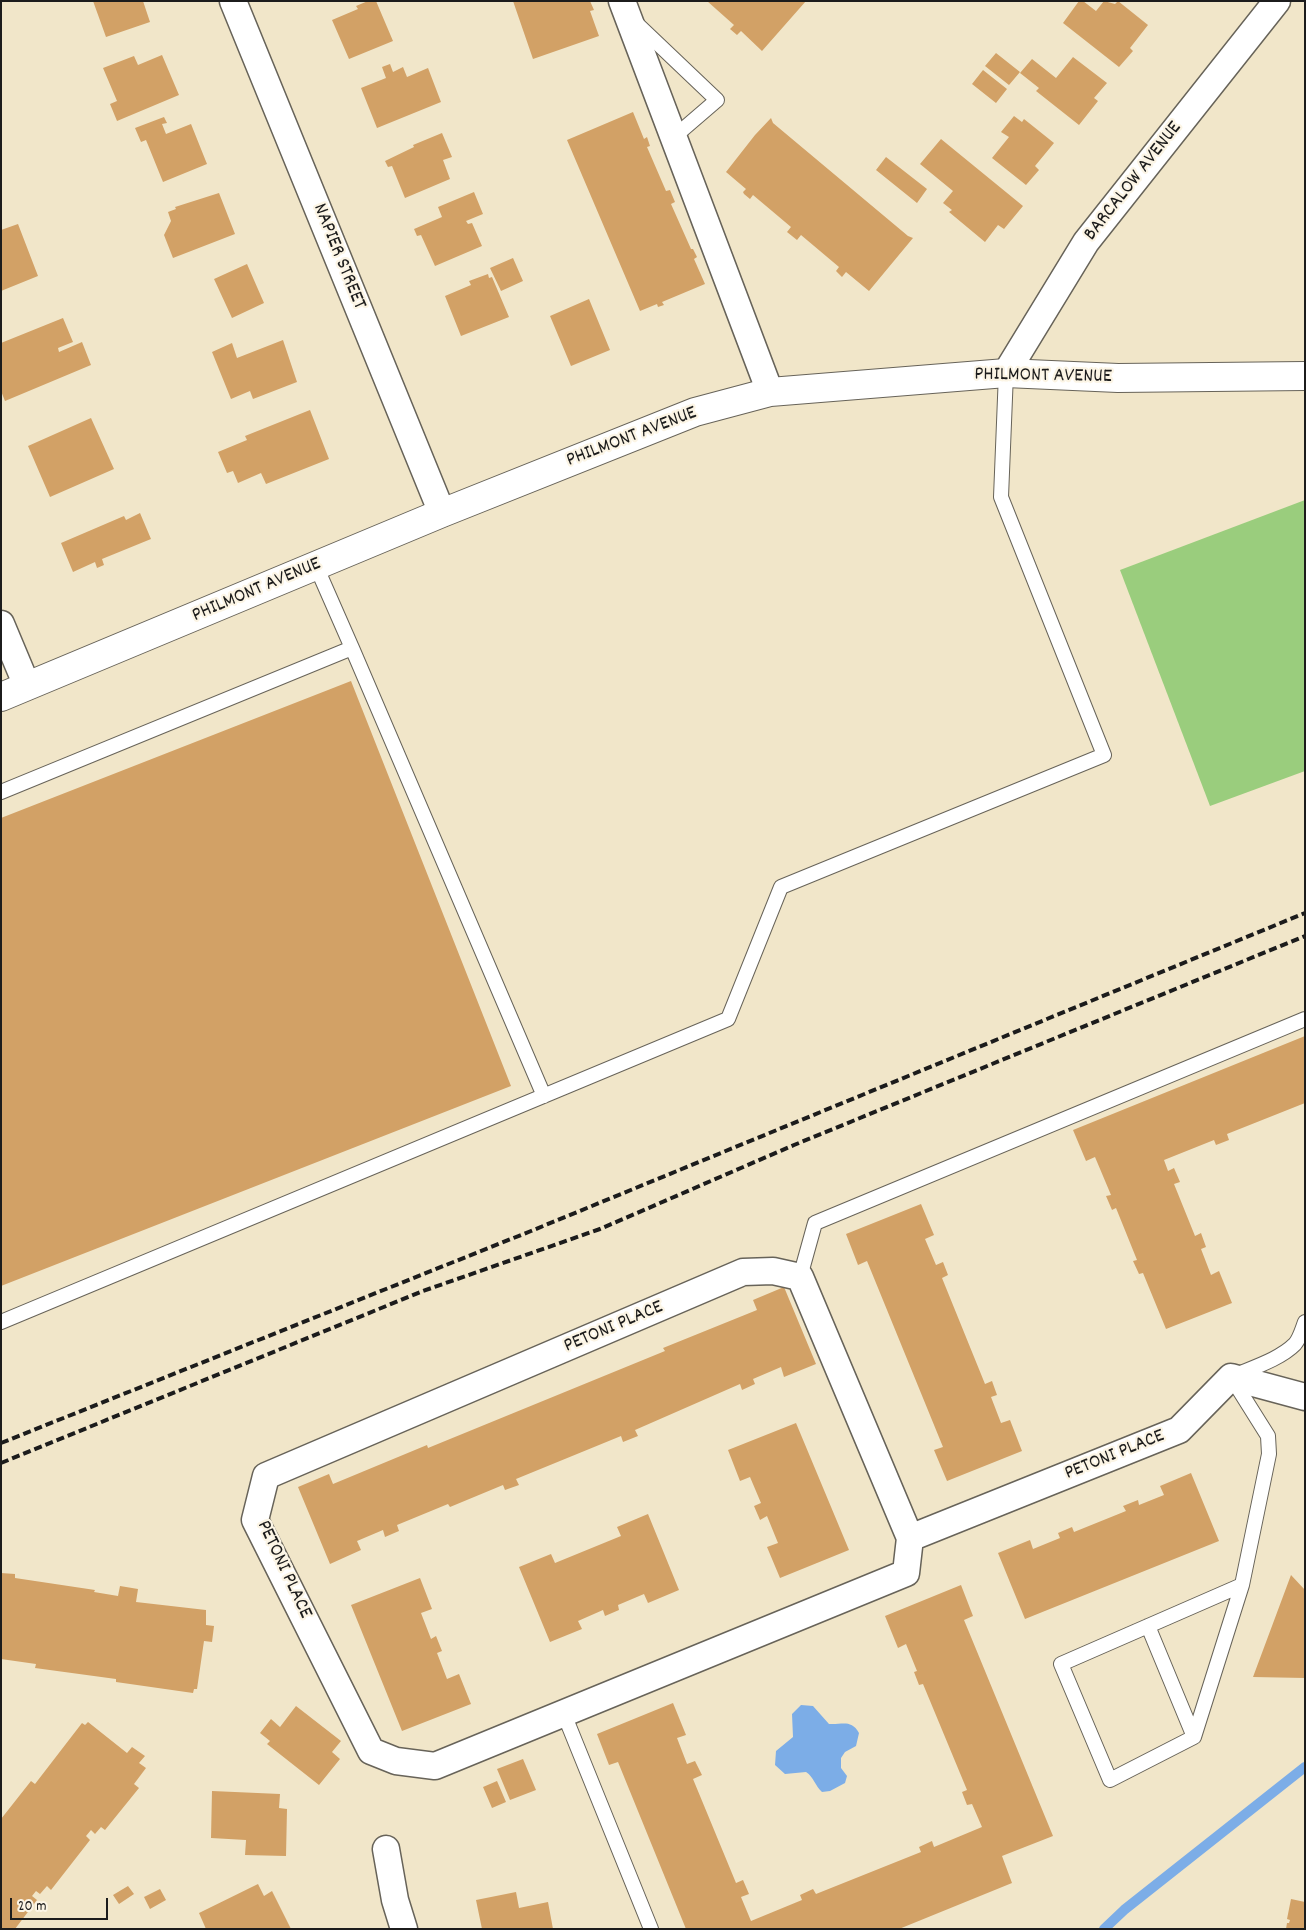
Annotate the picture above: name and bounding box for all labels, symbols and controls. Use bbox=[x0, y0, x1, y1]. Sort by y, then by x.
street label: BARCALOW AVENUE bbox=[1080, 118, 1188, 246]
street label: NAPIER STREET bbox=[306, 200, 370, 314]
street label: PHILMONT AVENUE bbox=[974, 364, 1112, 390]
street label: PHILMONT AVENUE bbox=[563, 402, 701, 474]
street label: PHILMONT AVENUE bbox=[189, 553, 325, 629]
street label: PETONI PLACE bbox=[561, 1296, 667, 1360]
street label: PETONI PLACE bbox=[1062, 1425, 1168, 1487]
street label: PETONI PLACE bbox=[250, 1517, 316, 1623]
scale bar bbox=[12, 1888, 110, 1920]
text: 20 m bbox=[18, 1896, 46, 1918]

